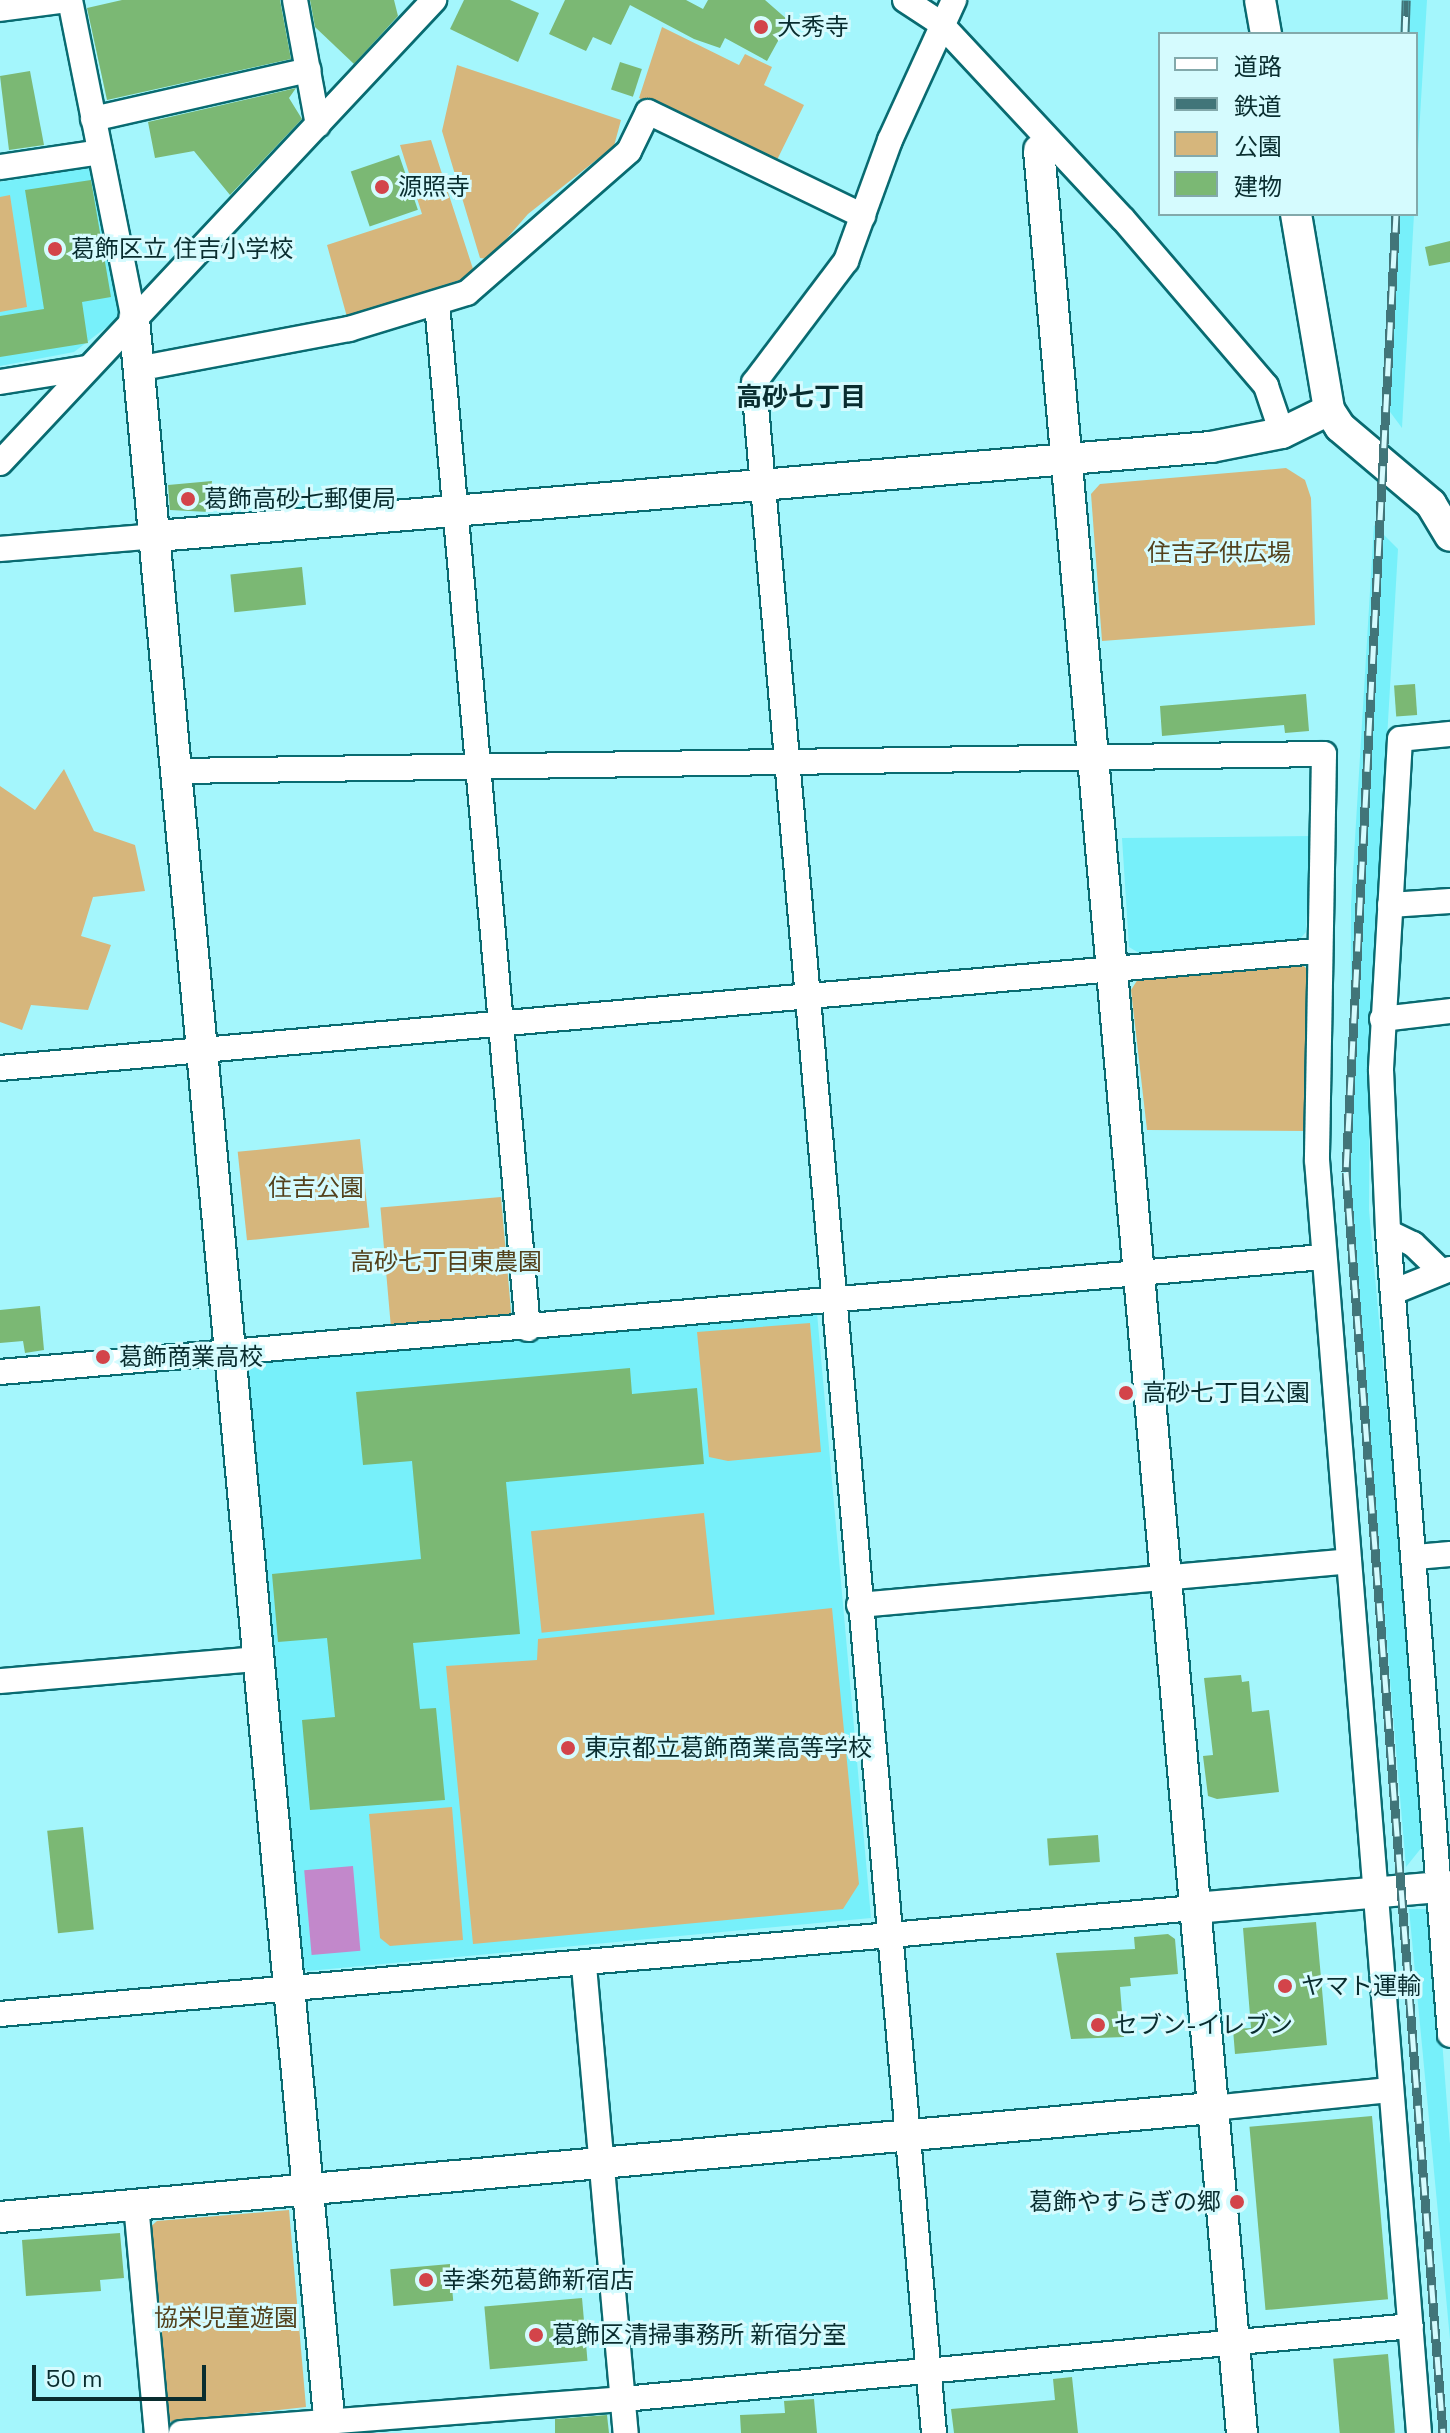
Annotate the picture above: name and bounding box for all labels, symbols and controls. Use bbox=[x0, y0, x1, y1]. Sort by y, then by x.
place label: 大秀寺 bbox=[777, 13, 849, 41]
marker: 大秀寺 bbox=[752, 18, 770, 36]
legend bbox=[1158, 32, 1418, 216]
text: 道路 bbox=[1234, 51, 1282, 82]
text: 鉄道 bbox=[1234, 91, 1282, 122]
text: 公園 bbox=[1234, 131, 1282, 162]
text: 建物 bbox=[1234, 171, 1282, 202]
place label: 源照寺 bbox=[398, 173, 470, 201]
marker: 源照寺 bbox=[373, 178, 391, 196]
place label: 葛飾区立 住吉小学校 bbox=[71, 235, 293, 263]
marker: 葛飾区立 住吉小学校 bbox=[46, 240, 64, 258]
district label: 高砂七丁目 bbox=[736, 382, 866, 414]
place label: 葛飾高砂七郵便局 bbox=[204, 485, 396, 513]
marker: 葛飾高砂七郵便局 bbox=[179, 490, 197, 508]
park label: 住吉子供広場 bbox=[1147, 539, 1291, 567]
park label: 住吉公園 bbox=[268, 1174, 364, 1202]
park label: 高砂七丁目東農園 bbox=[350, 1248, 542, 1276]
place label: 葛飾商業高校 bbox=[119, 1343, 263, 1371]
marker: 葛飾商業高校 bbox=[94, 1348, 112, 1366]
place label: 高砂七丁目公園 bbox=[1142, 1379, 1310, 1407]
marker: 高砂七丁目公園 bbox=[1117, 1384, 1135, 1402]
place label: 東京都立葛飾商業高等学校 bbox=[584, 1734, 872, 1762]
marker: 東京都立葛飾商業高等学校 bbox=[559, 1739, 577, 1757]
place label: ヤマト運輸 bbox=[1301, 1972, 1421, 2000]
marker: ヤマト運輸 bbox=[1276, 1977, 1294, 1995]
place label: セブン-イレブン bbox=[1114, 2011, 1293, 2039]
marker: セブン-イレブン bbox=[1089, 2016, 1107, 2034]
place label: 葛飾やすらぎの郷 bbox=[1029, 2188, 1221, 2216]
marker: 葛飾やすらぎの郷 bbox=[1228, 2193, 1246, 2211]
place label: 幸楽苑葛飾新宿店 bbox=[442, 2266, 634, 2294]
marker: 幸楽苑葛飾新宿店 bbox=[417, 2271, 435, 2289]
park label: 協栄児童遊園 bbox=[154, 2304, 298, 2332]
place label: 葛飾区清掃事務所 新宿分室 bbox=[552, 2321, 846, 2349]
marker: 葛飾区清掃事務所 新宿分室 bbox=[527, 2326, 545, 2344]
scale bar bbox=[36, 2349, 210, 2399]
text: 50 m bbox=[46, 2363, 103, 2394]

